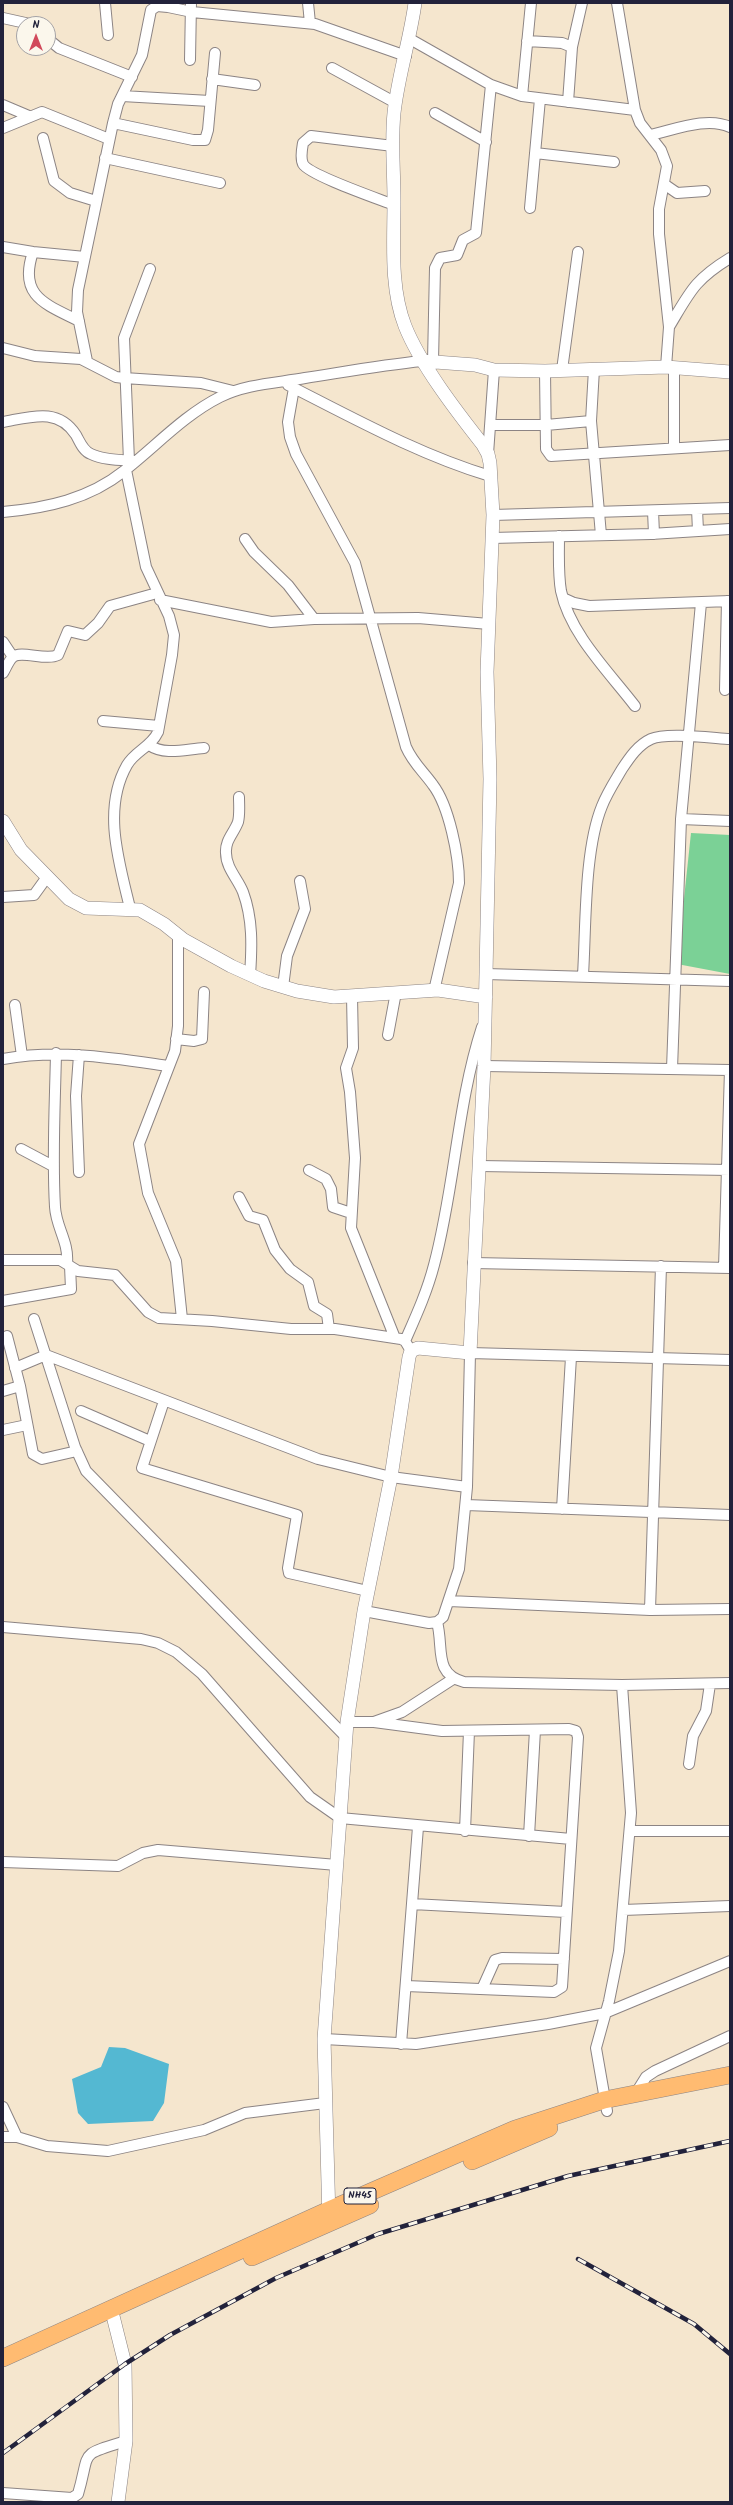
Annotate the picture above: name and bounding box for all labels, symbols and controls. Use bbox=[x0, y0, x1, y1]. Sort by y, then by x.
north arrow bbox=[16, 16, 56, 56]
text: N bbox=[33, 16, 39, 34]
road number: NH45 bbox=[344, 2188, 376, 2204]

